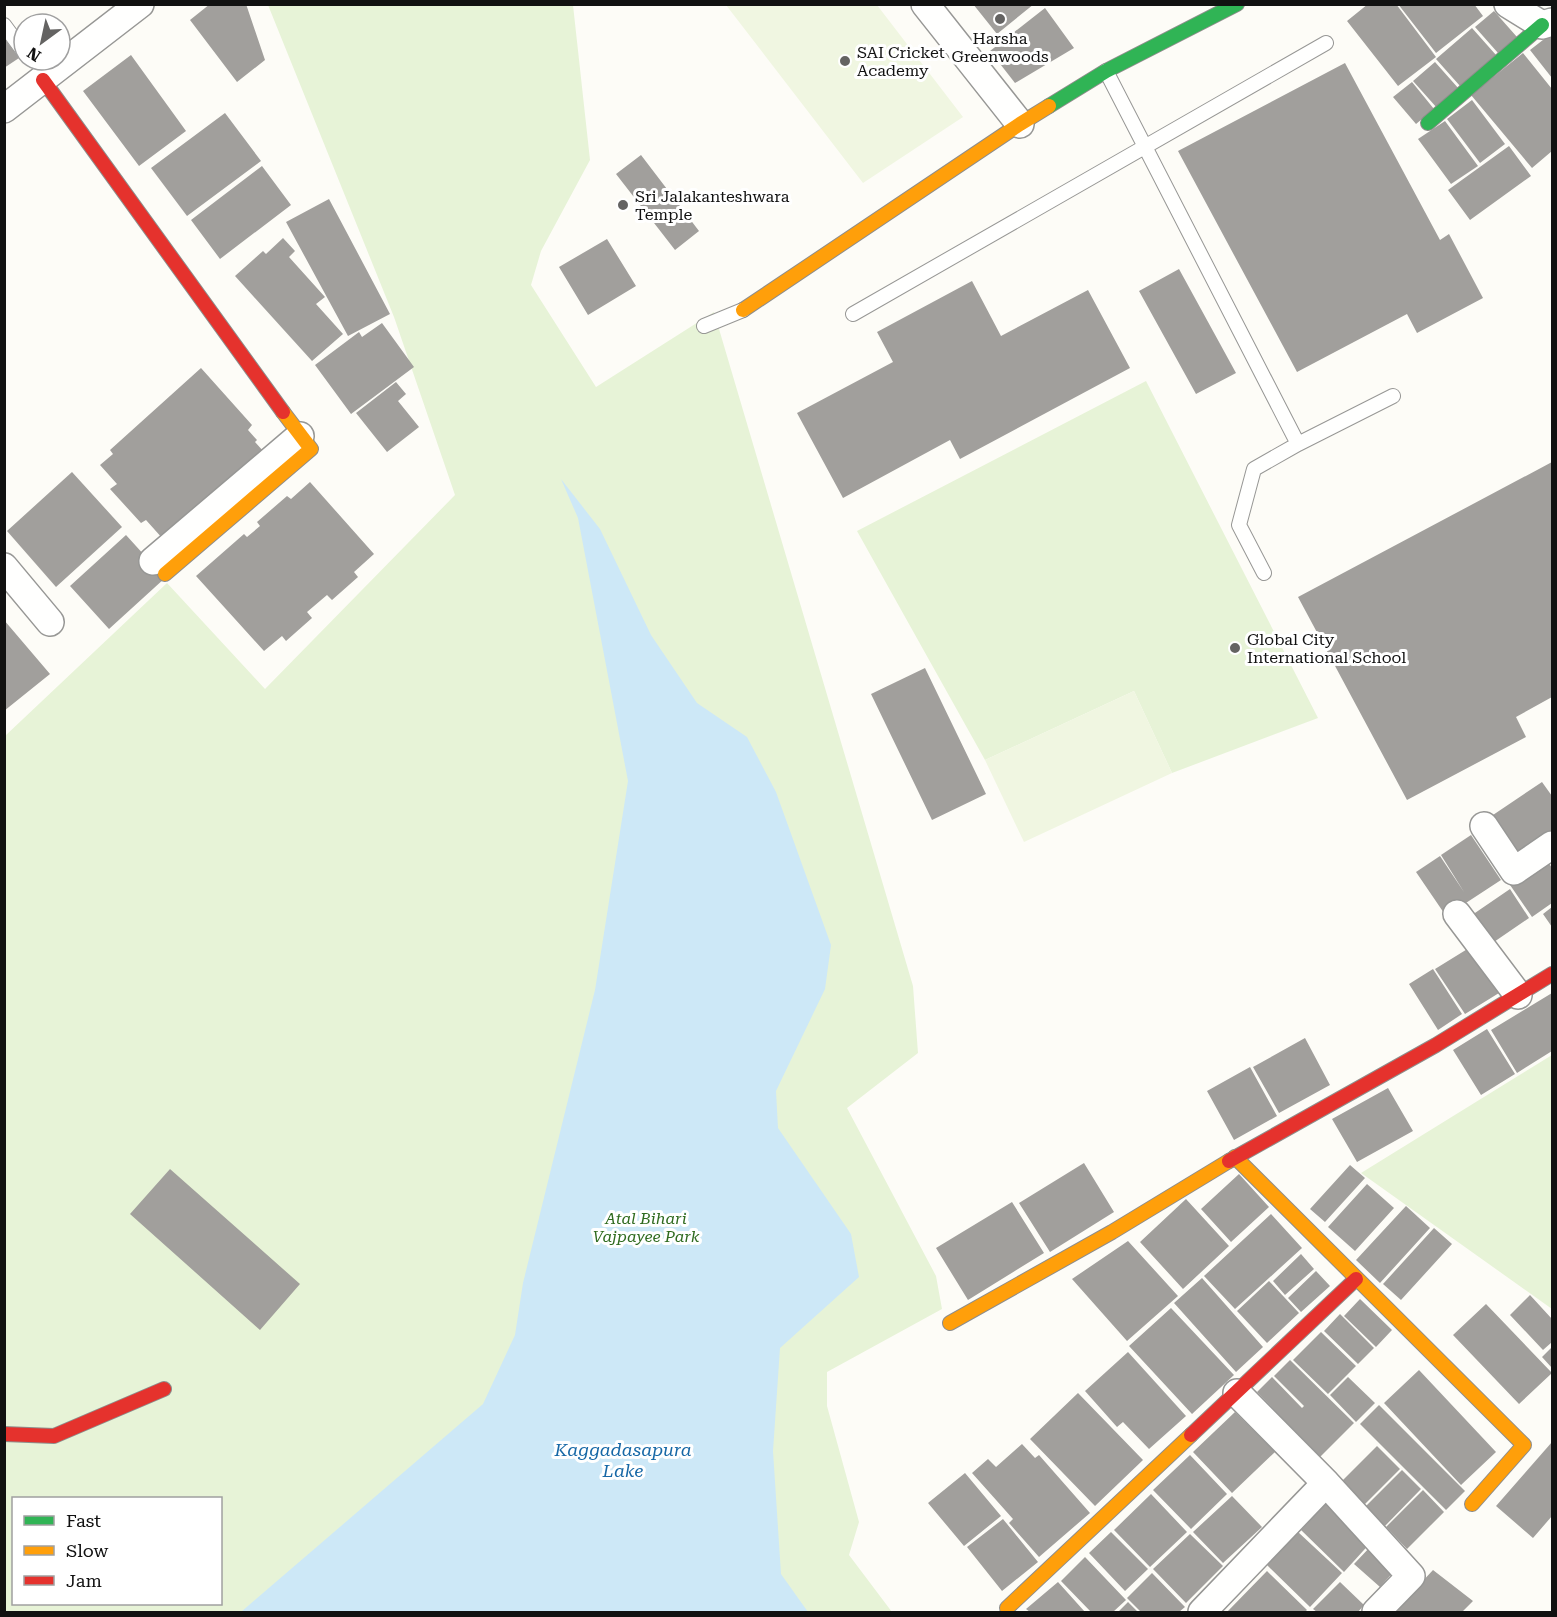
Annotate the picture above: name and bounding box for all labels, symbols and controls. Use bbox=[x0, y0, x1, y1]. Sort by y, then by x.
north arrow bbox=[12, 12, 72, 72]
marker: Harsha Greenwoods bbox=[993, 12, 1007, 26]
place label: Harsha Greenwoods bbox=[951, 29, 1049, 66]
text: N bbox=[24, 43, 44, 65]
place label: SAI Cricket Academy bbox=[857, 43, 945, 80]
marker: SAI Cricket Academy bbox=[838, 54, 852, 68]
place label: Sri Jalakanteshwara Temple bbox=[635, 187, 790, 224]
marker: Sri Jalakanteshwara Temple bbox=[616, 198, 630, 212]
place label: Global City International School bbox=[1247, 630, 1406, 667]
marker: Global City International School bbox=[1228, 641, 1242, 655]
park label: Atal Bihari Vajpayee Park bbox=[593, 1209, 700, 1246]
water label: Kaggadasapura Lake bbox=[553, 1439, 692, 1481]
legend bbox=[12, 1497, 222, 1605]
text: Fast bbox=[66, 1510, 101, 1531]
text: Slow bbox=[66, 1540, 108, 1561]
text: Jam bbox=[66, 1570, 102, 1591]

